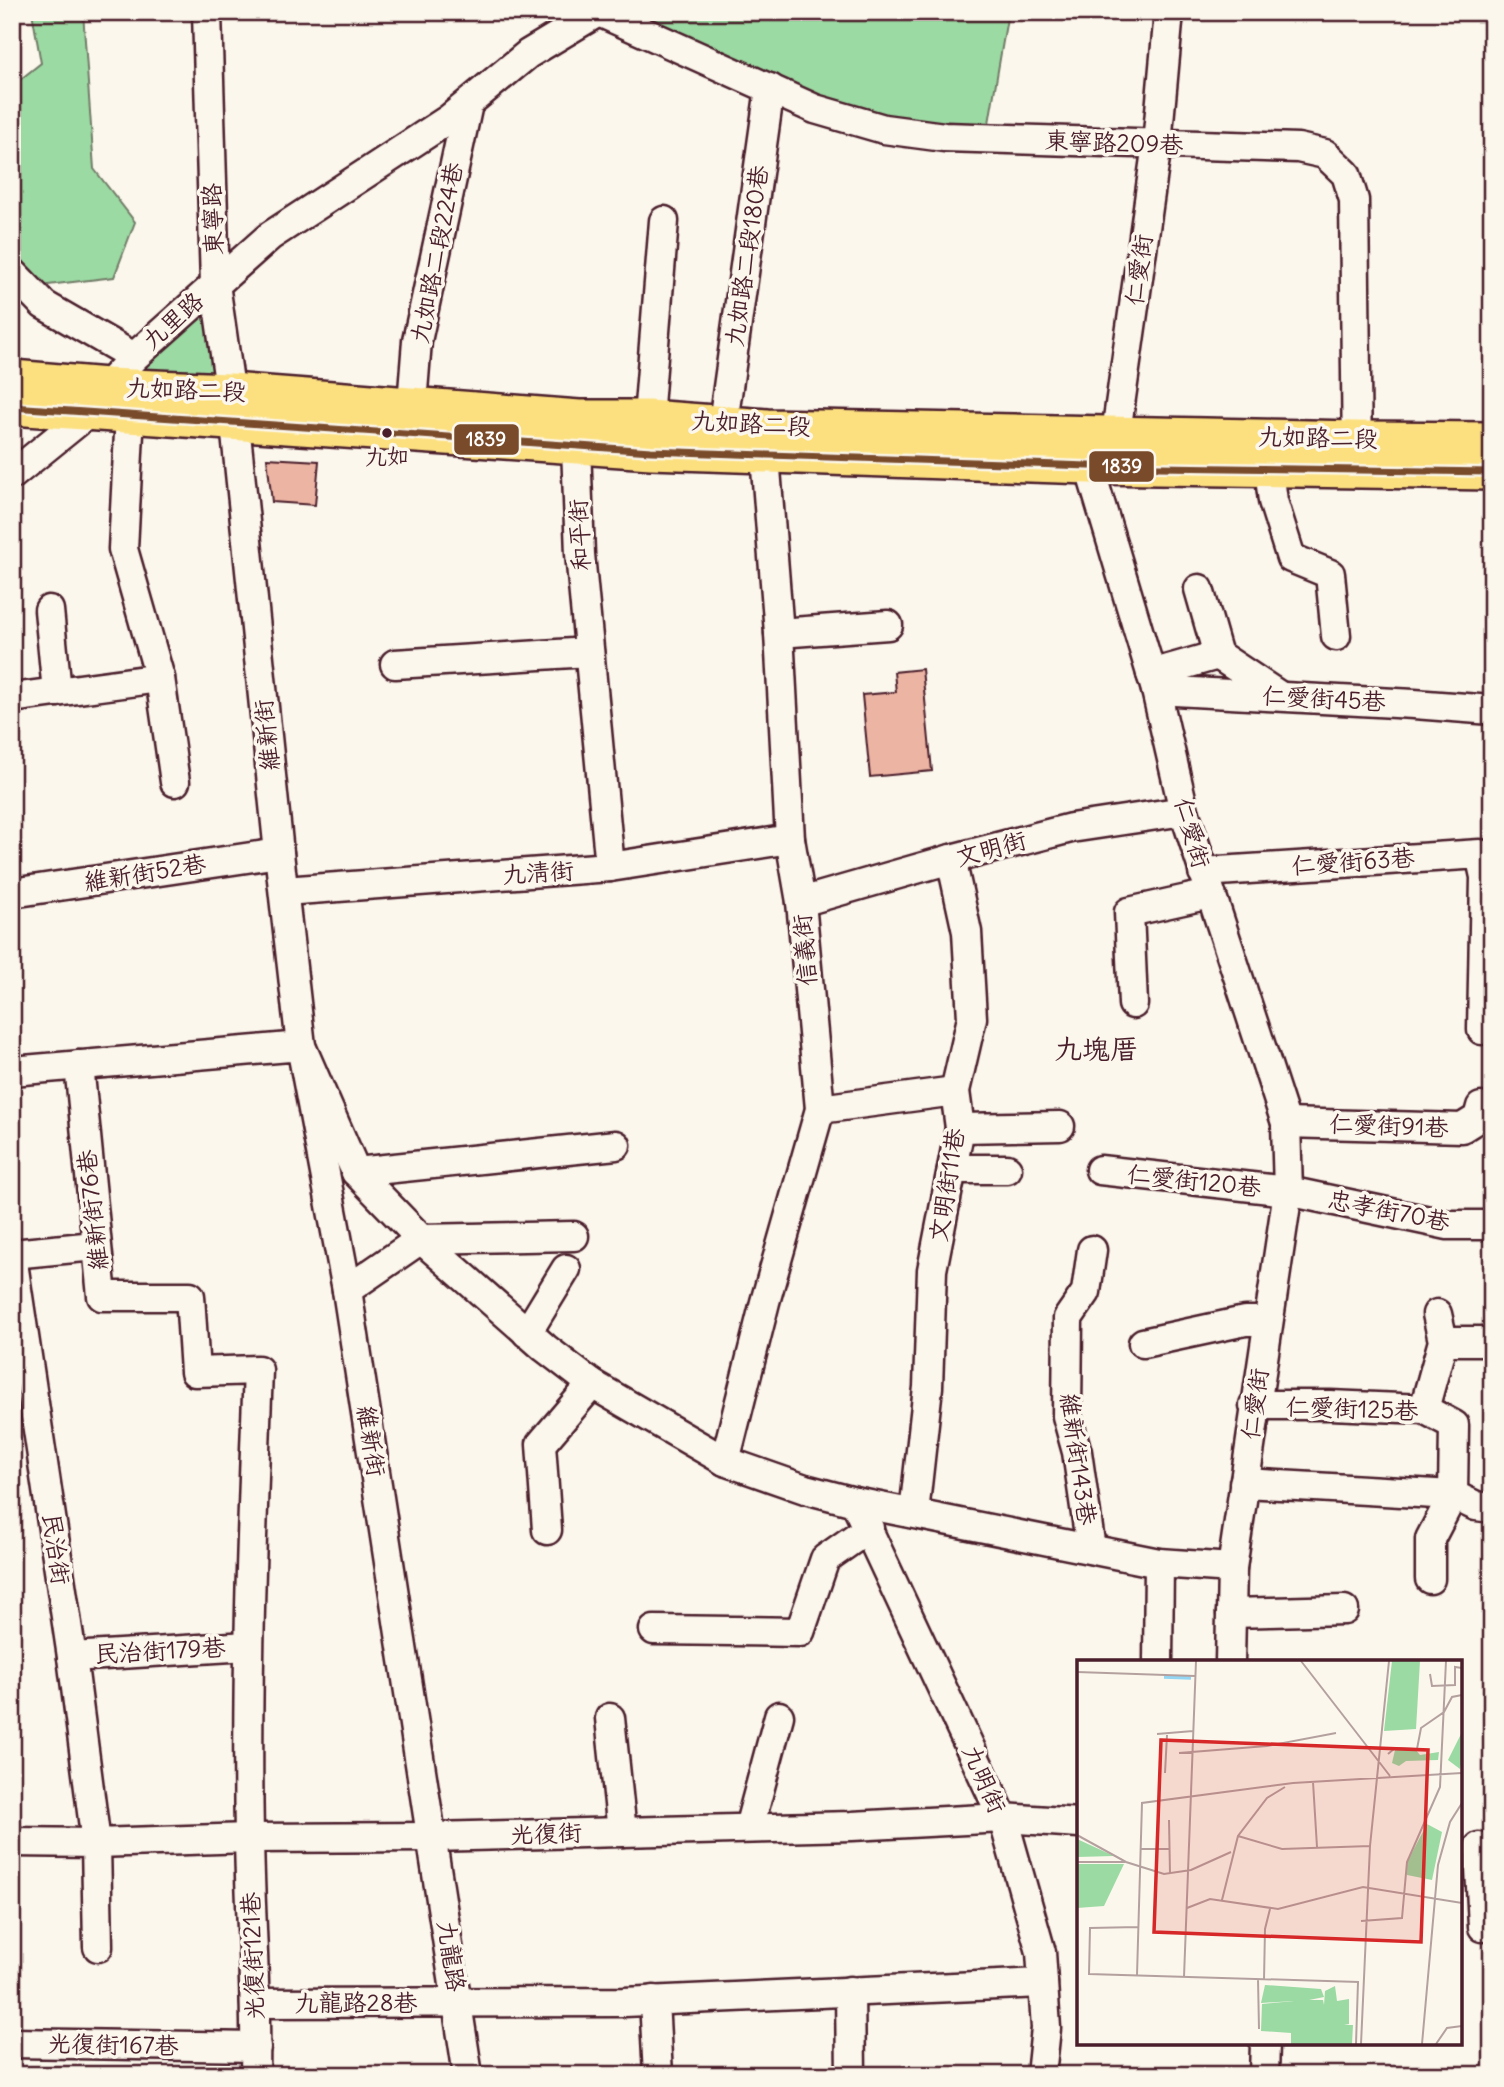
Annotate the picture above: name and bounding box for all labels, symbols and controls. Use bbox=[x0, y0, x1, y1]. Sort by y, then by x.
street label: 東寧路209巷 bbox=[1044, 125, 1184, 159]
street label: 九如路二段224巷 bbox=[404, 160, 468, 346]
street label: 九如路二段180巷 bbox=[718, 163, 774, 349]
street label: 東寧路 bbox=[196, 183, 228, 256]
street label: 仁愛街 bbox=[1118, 232, 1158, 308]
street label: 九里路 bbox=[136, 285, 209, 355]
street label: 九如路二段 bbox=[126, 372, 247, 406]
street label: 九如路二段 bbox=[690, 405, 812, 441]
street label: 九如路二段 bbox=[1258, 421, 1378, 453]
line badge: 1839 bbox=[453, 423, 520, 456]
marker: 九如 bbox=[380, 426, 394, 440]
text: 1839 bbox=[466, 427, 506, 451]
place label: 九如 bbox=[365, 442, 409, 470]
line badge: 1839 bbox=[1088, 450, 1155, 483]
text: 1839 bbox=[1102, 454, 1142, 478]
street label: 和平街 bbox=[562, 498, 596, 572]
street label: 仁愛街45巷 bbox=[1262, 680, 1387, 716]
street label: 維新街 bbox=[247, 698, 285, 772]
street label: 仁愛街 bbox=[1169, 794, 1217, 871]
street label: 文明街 bbox=[952, 824, 1029, 872]
street label: 仁愛街63巷 bbox=[1290, 842, 1416, 880]
street label: 維新街52巷 bbox=[82, 848, 208, 896]
street label: 九清街 bbox=[501, 855, 575, 889]
street label: 信義街 bbox=[786, 913, 822, 987]
district label: 九塊厝 bbox=[1054, 1031, 1138, 1067]
street label: 仁愛街91巷 bbox=[1329, 1108, 1449, 1142]
street label: 文明街11巷 bbox=[922, 1126, 970, 1244]
street label: 維新街76巷 bbox=[71, 1148, 113, 1272]
street label: 仁愛街120巷 bbox=[1126, 1158, 1263, 1202]
street label: 忠孝街70巷 bbox=[1326, 1184, 1453, 1237]
street label: 仁愛街 bbox=[1234, 1366, 1274, 1442]
street label: 維新街143巷 bbox=[1055, 1391, 1103, 1527]
street label: 仁愛街125巷 bbox=[1285, 1391, 1419, 1425]
street label: 維新街 bbox=[352, 1403, 392, 1479]
street label: 民治街 bbox=[37, 1511, 77, 1587]
street label: 民治街179巷 bbox=[94, 1632, 226, 1668]
inset map bbox=[1077, 1660, 1462, 2045]
street label: 九明街 bbox=[957, 1740, 1013, 1818]
street label: 光復街 bbox=[509, 1817, 582, 1849]
street label: 光復街121巷 bbox=[235, 1891, 269, 2021]
street label: 九龍路 bbox=[432, 1918, 472, 1994]
street label: 九龍路28巷 bbox=[295, 1987, 417, 2017]
street label: 光復街167巷 bbox=[47, 2028, 179, 2060]

